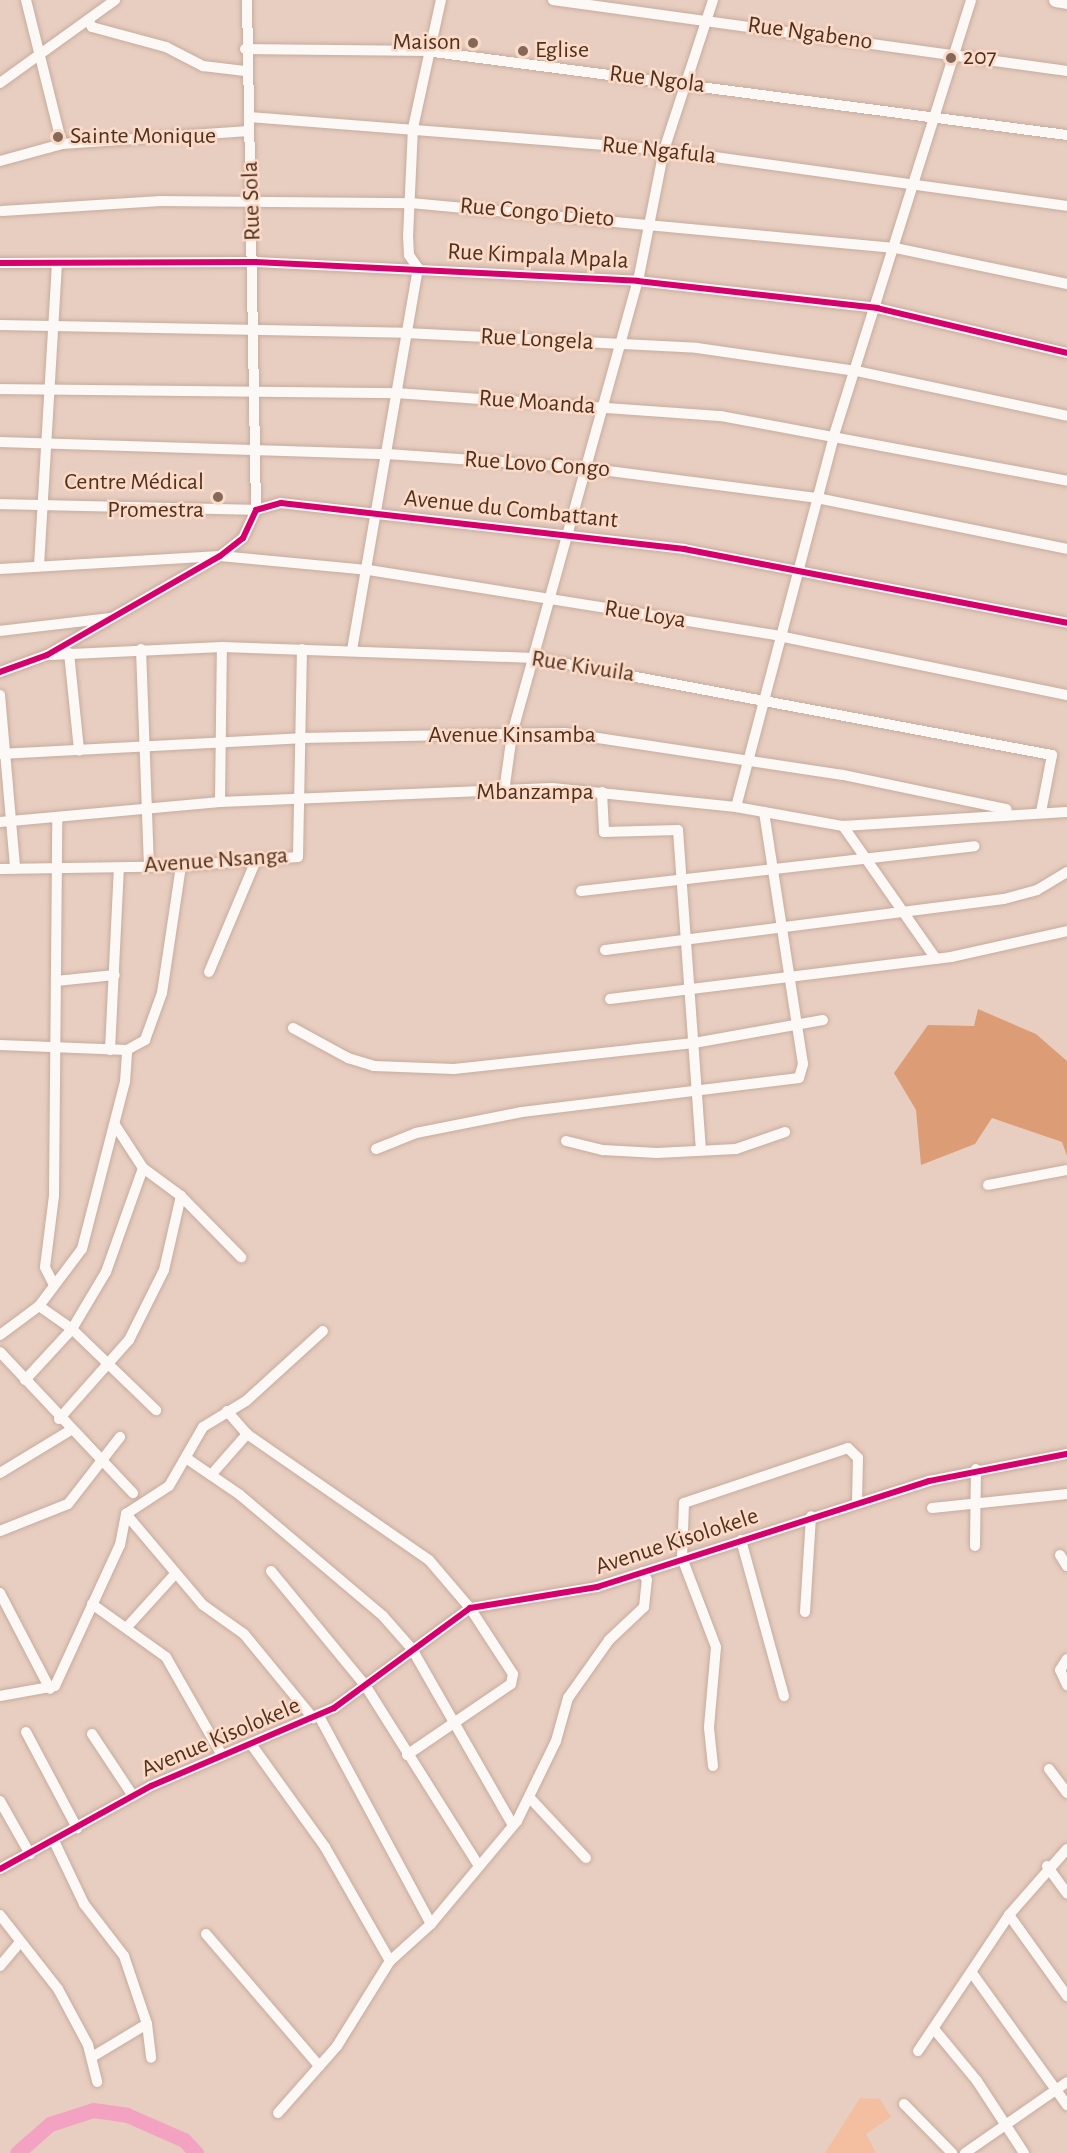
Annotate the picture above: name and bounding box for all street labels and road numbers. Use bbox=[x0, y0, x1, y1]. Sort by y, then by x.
street label: Rue Ngabeno bbox=[746, 11, 874, 57]
street label: Rue Ngola bbox=[607, 60, 707, 100]
street label: Rue Ngafula bbox=[600, 131, 718, 171]
street label: Rue Sola bbox=[236, 161, 268, 241]
street label: Rue Congo Dieto bbox=[459, 192, 615, 234]
street label: Rue Kimpala Mpala bbox=[446, 238, 630, 276]
street label: Rue Longela bbox=[480, 323, 594, 357]
street label: Rue Moanda bbox=[478, 385, 596, 421]
street label: Rue Lovo Congo bbox=[463, 446, 611, 484]
street label: Avenue du Combattant bbox=[403, 484, 619, 536]
street label: Rue Loya bbox=[602, 594, 688, 636]
street label: Rue Kivuila bbox=[529, 645, 637, 689]
street label: Avenue Kinsamba bbox=[428, 722, 596, 750]
street label: Mbanzampa bbox=[476, 779, 594, 807]
street label: Avenue Nsanga bbox=[143, 842, 289, 880]
street label: Avenue Kisolokele bbox=[592, 1502, 762, 1582]
street label: Avenue Kisolokele bbox=[137, 1692, 305, 1784]

